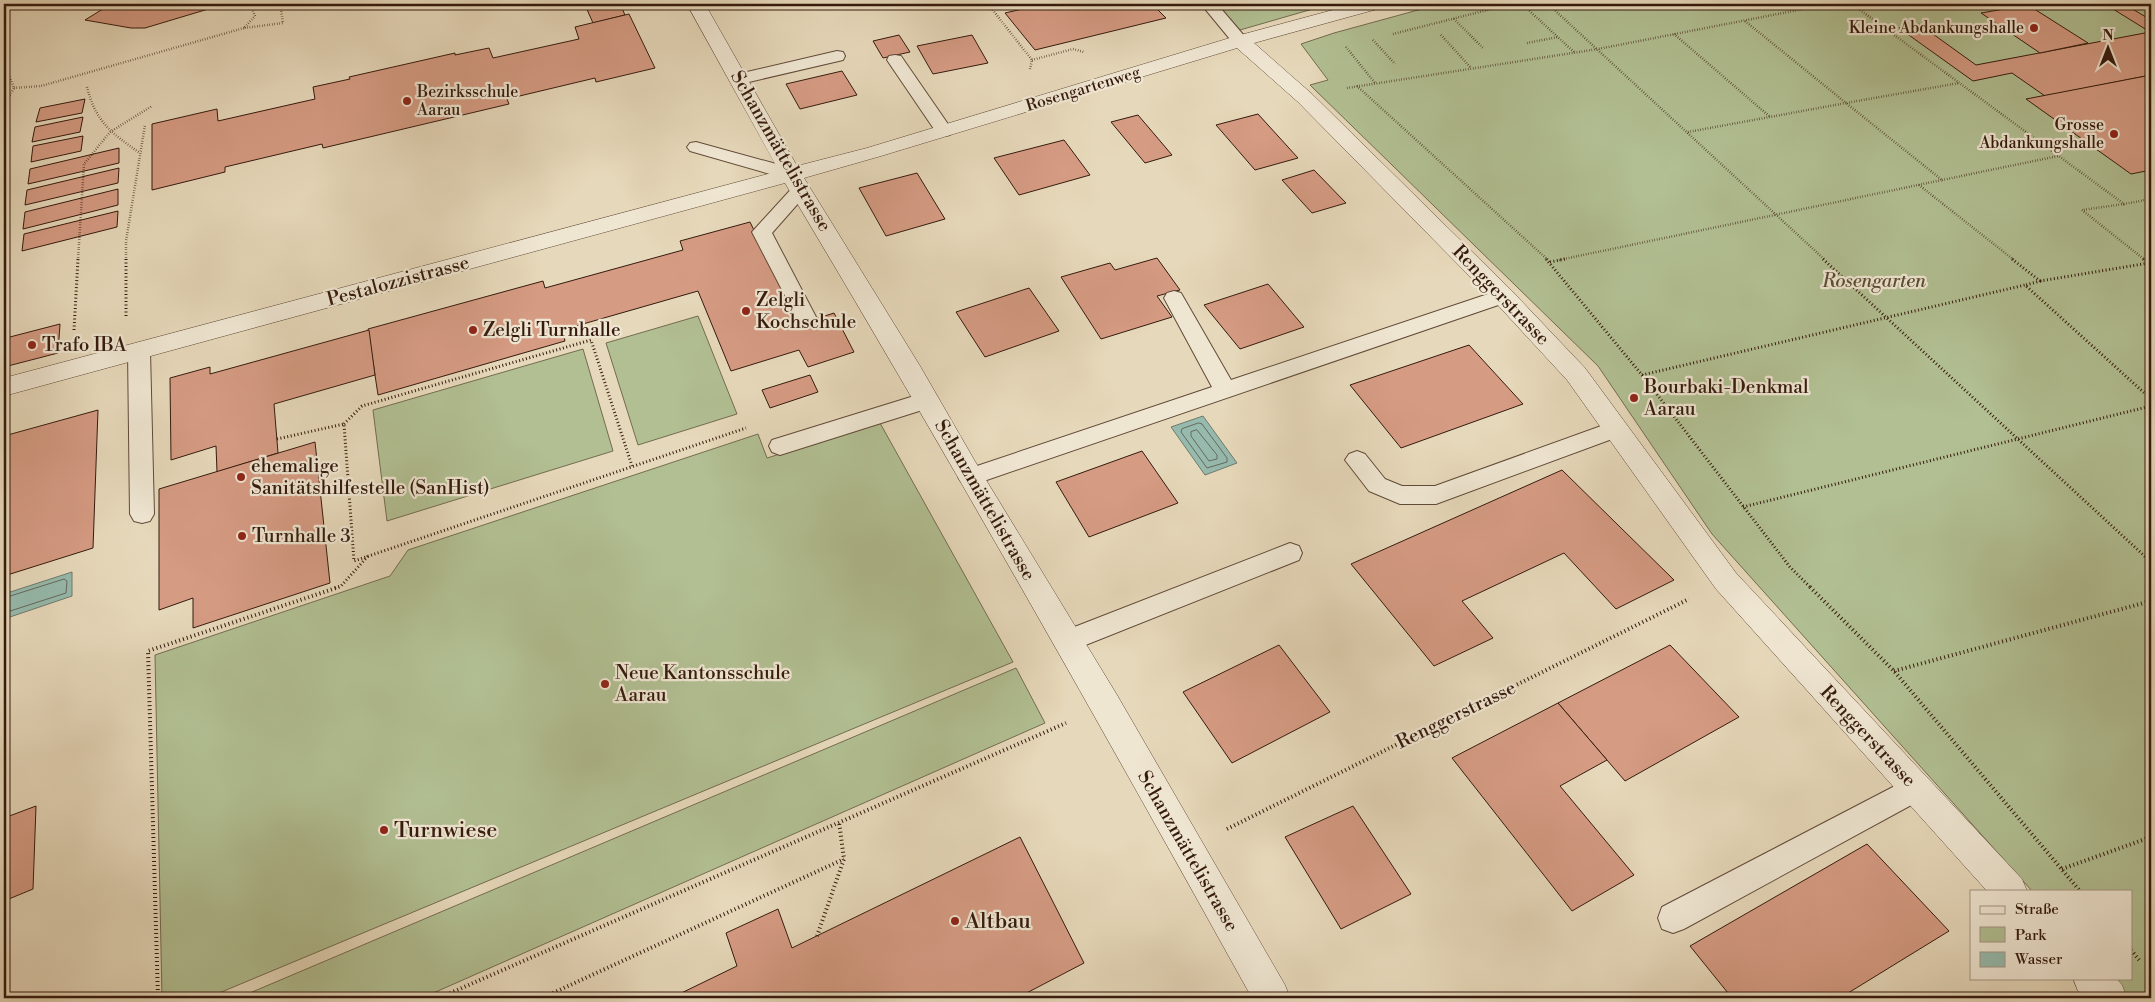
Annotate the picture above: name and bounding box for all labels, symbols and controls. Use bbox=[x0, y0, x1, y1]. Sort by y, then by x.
place label: Kleine Abdankungshalle bbox=[1849, 18, 2024, 38]
marker: Kleine Abdankungshalle bbox=[2028, 22, 2040, 34]
north arrow bbox=[2082, 22, 2132, 72]
text: N bbox=[2102, 27, 2114, 45]
street label: Rosengartenweg bbox=[1023, 62, 1143, 116]
street label: Schanzmättelistrasse bbox=[725, 66, 837, 236]
place label: Bezirksschule Aarau bbox=[416, 82, 518, 120]
marker: Bezirksschule Aarau bbox=[401, 95, 413, 107]
place label: Grosse Abdankungshalle bbox=[1979, 115, 2104, 153]
marker: Grosse Abdankungshalle bbox=[2108, 128, 2120, 140]
street label: Renggerstrasse bbox=[1447, 240, 1555, 350]
street label: Pestalozzistrasse bbox=[324, 250, 472, 312]
park label: Rosengarten bbox=[1821, 269, 1926, 293]
place label: Zelgli Kochschule bbox=[756, 288, 856, 334]
marker: Zelgli Kochschule bbox=[740, 305, 752, 317]
place label: Zelgli Turnhalle bbox=[483, 318, 621, 342]
marker: Zelgli Turnhalle bbox=[467, 324, 479, 336]
place label: Trafo IBA bbox=[42, 333, 127, 357]
marker: Trafo IBA bbox=[26, 339, 38, 351]
place label: Bourbaki-Denkmal Aarau bbox=[1643, 375, 1809, 421]
marker: Bourbaki-Denkmal Aarau bbox=[1628, 392, 1640, 404]
street label: Schanzmättelistrasse bbox=[929, 415, 1041, 585]
place label: ehemalige Sanitätshilfestelle (SanHist) bbox=[251, 454, 490, 500]
marker: ehemalige Sanitätshilfestelle (SanHist) bbox=[235, 471, 247, 483]
place label: Turnhalle 3 bbox=[252, 524, 351, 548]
marker: Turnhalle 3 bbox=[236, 530, 248, 542]
place label: Neue Kantonsschule Aarau bbox=[614, 661, 790, 707]
street label: Renggerstrasse bbox=[1392, 676, 1520, 754]
marker: Neue Kantonsschule Aarau bbox=[599, 678, 611, 690]
street label: Renggerstrasse bbox=[1815, 680, 1921, 792]
street label: Schanzmättelistrasse bbox=[1132, 766, 1244, 936]
place label: Turnwiese bbox=[394, 817, 497, 844]
marker: Turnwiese bbox=[378, 824, 390, 836]
legend bbox=[1970, 890, 2132, 980]
text: Straße bbox=[2015, 900, 2059, 919]
place label: Altbau bbox=[964, 908, 1031, 935]
marker: Altbau bbox=[949, 915, 961, 927]
text: Park bbox=[2015, 926, 2047, 945]
text: Wasser bbox=[2014, 950, 2063, 969]

